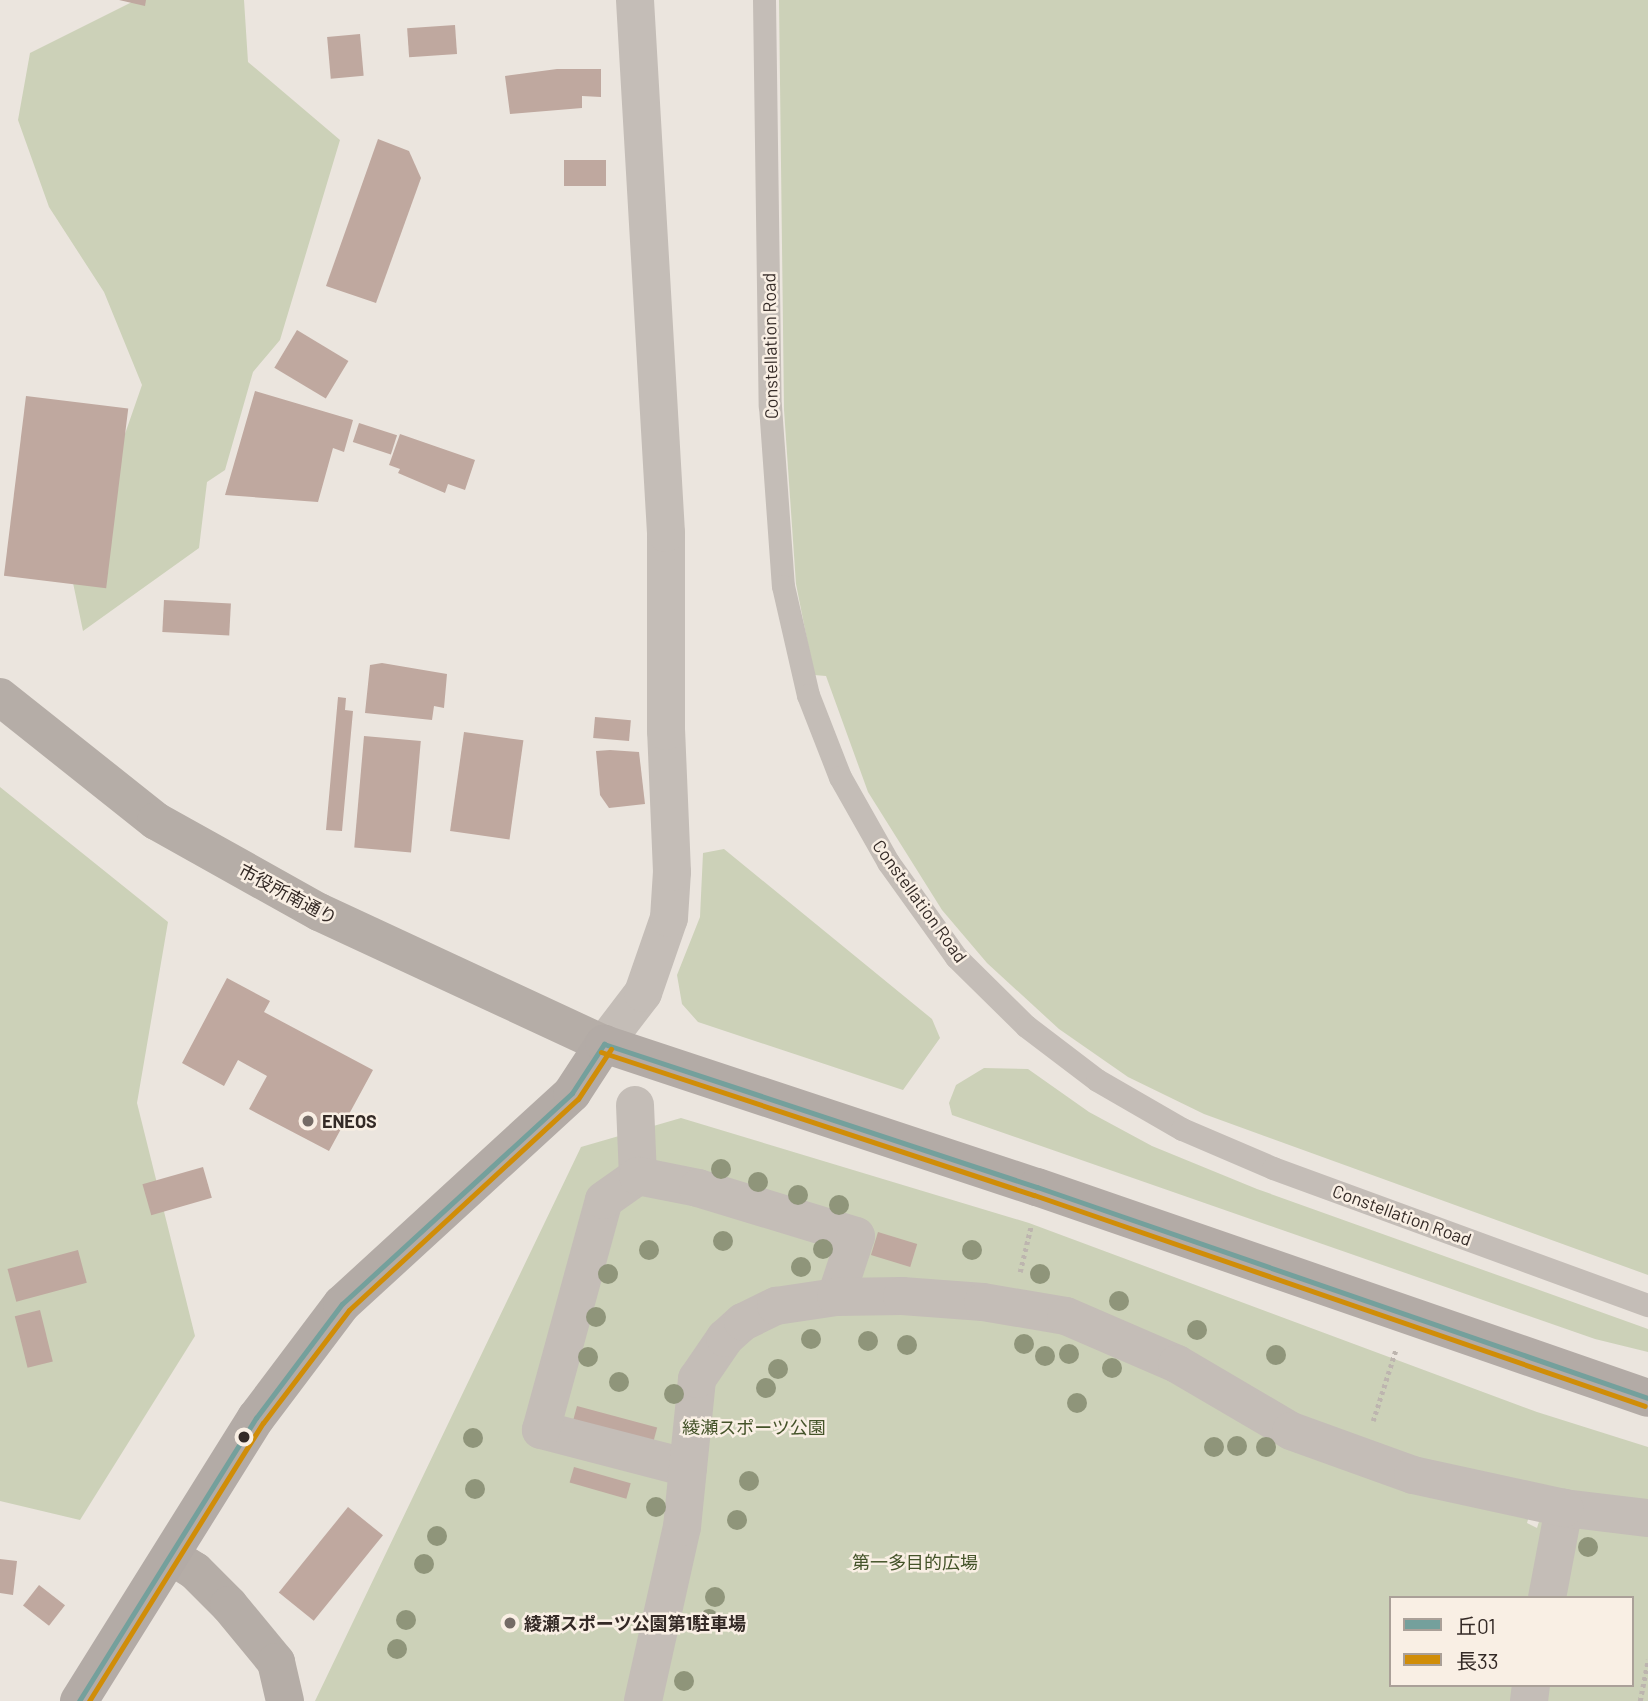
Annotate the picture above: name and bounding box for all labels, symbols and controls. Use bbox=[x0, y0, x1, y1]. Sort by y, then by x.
street label: Constellation Road bbox=[758, 273, 782, 419]
street label: Constellation Road bbox=[868, 835, 972, 967]
street label: 市役所南通り bbox=[235, 859, 341, 929]
place label: ENEOS bbox=[322, 1110, 377, 1132]
marker: ENEOS bbox=[300, 1113, 316, 1129]
street label: Constellation Road bbox=[1330, 1180, 1474, 1250]
park label: 綾瀬スポーツ公園 bbox=[682, 1416, 826, 1438]
unlabelled marker bbox=[237, 1430, 251, 1444]
park label: 第一多目的広場 bbox=[852, 1551, 978, 1573]
legend bbox=[1389, 1596, 1634, 1687]
place label: 綾瀬スポーツ公園第1駐車場 bbox=[524, 1612, 746, 1634]
text: 丘01 bbox=[1456, 1613, 1496, 1638]
marker: 綾瀬スポーツ公園第1駐車場 bbox=[502, 1615, 518, 1631]
text: 長33 bbox=[1456, 1648, 1499, 1673]

